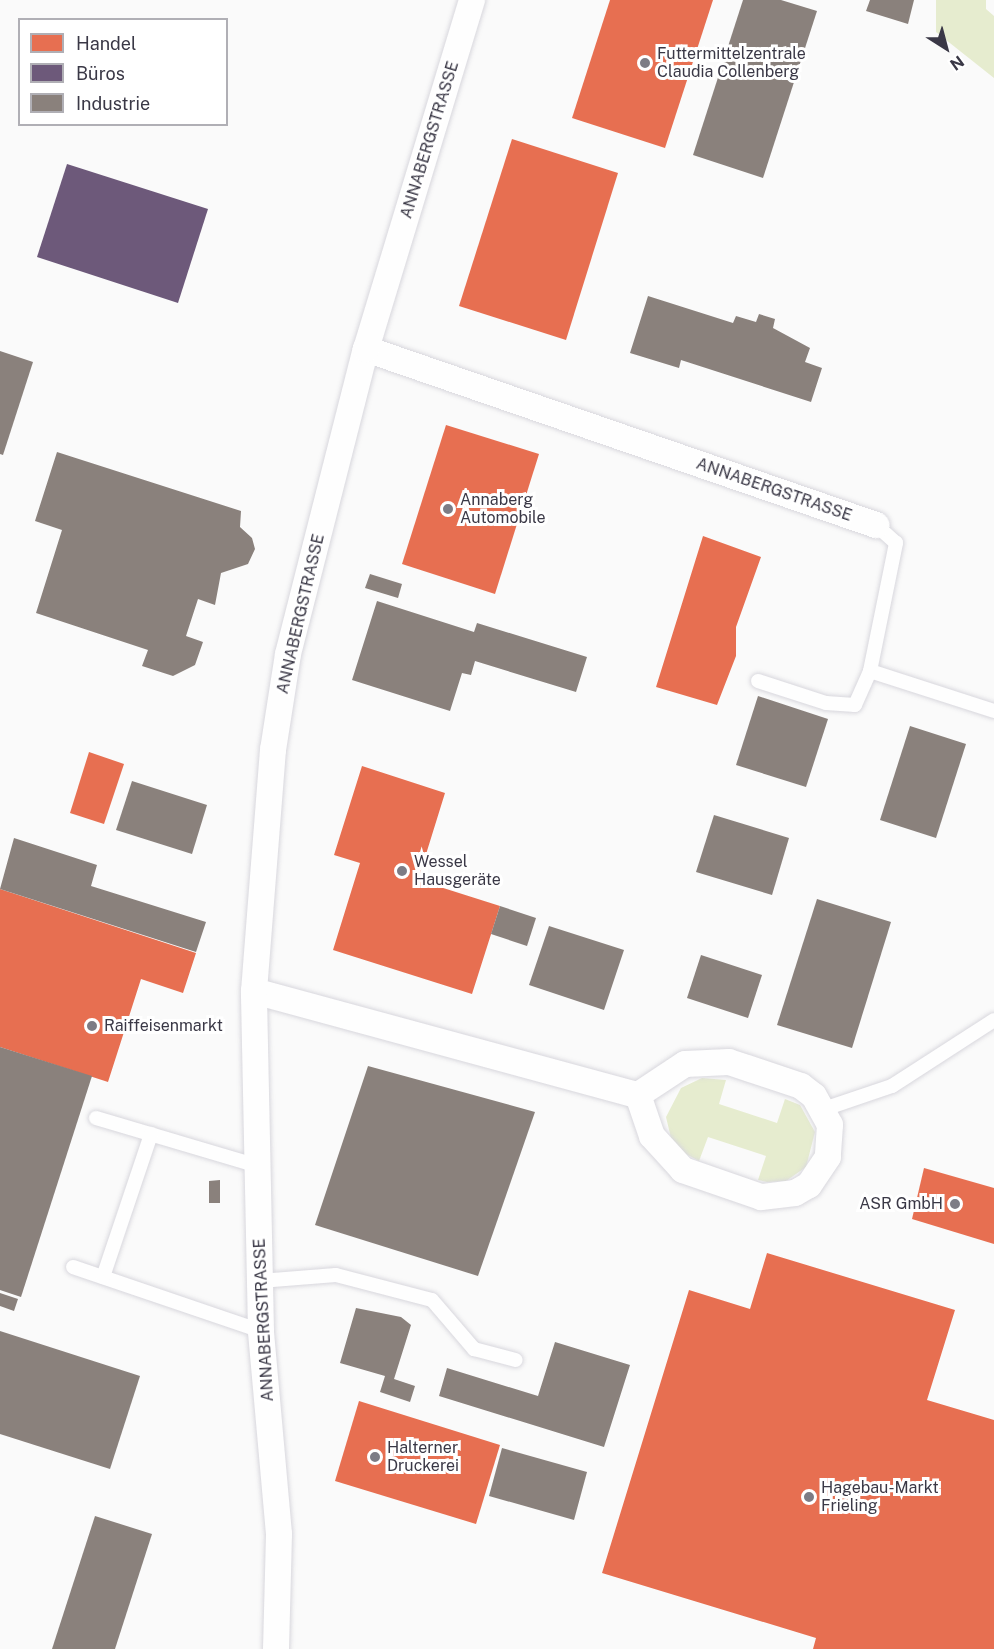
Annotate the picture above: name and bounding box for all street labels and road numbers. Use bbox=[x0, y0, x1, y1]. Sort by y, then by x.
street label: ANNABERGSTRASSE bbox=[397, 59, 463, 221]
street label: ANNABERGSTRASSE bbox=[694, 454, 854, 526]
street label: ANNABERGSTRASSE bbox=[273, 532, 329, 696]
street label: ANNABERGSTRASSE bbox=[250, 1238, 278, 1402]

